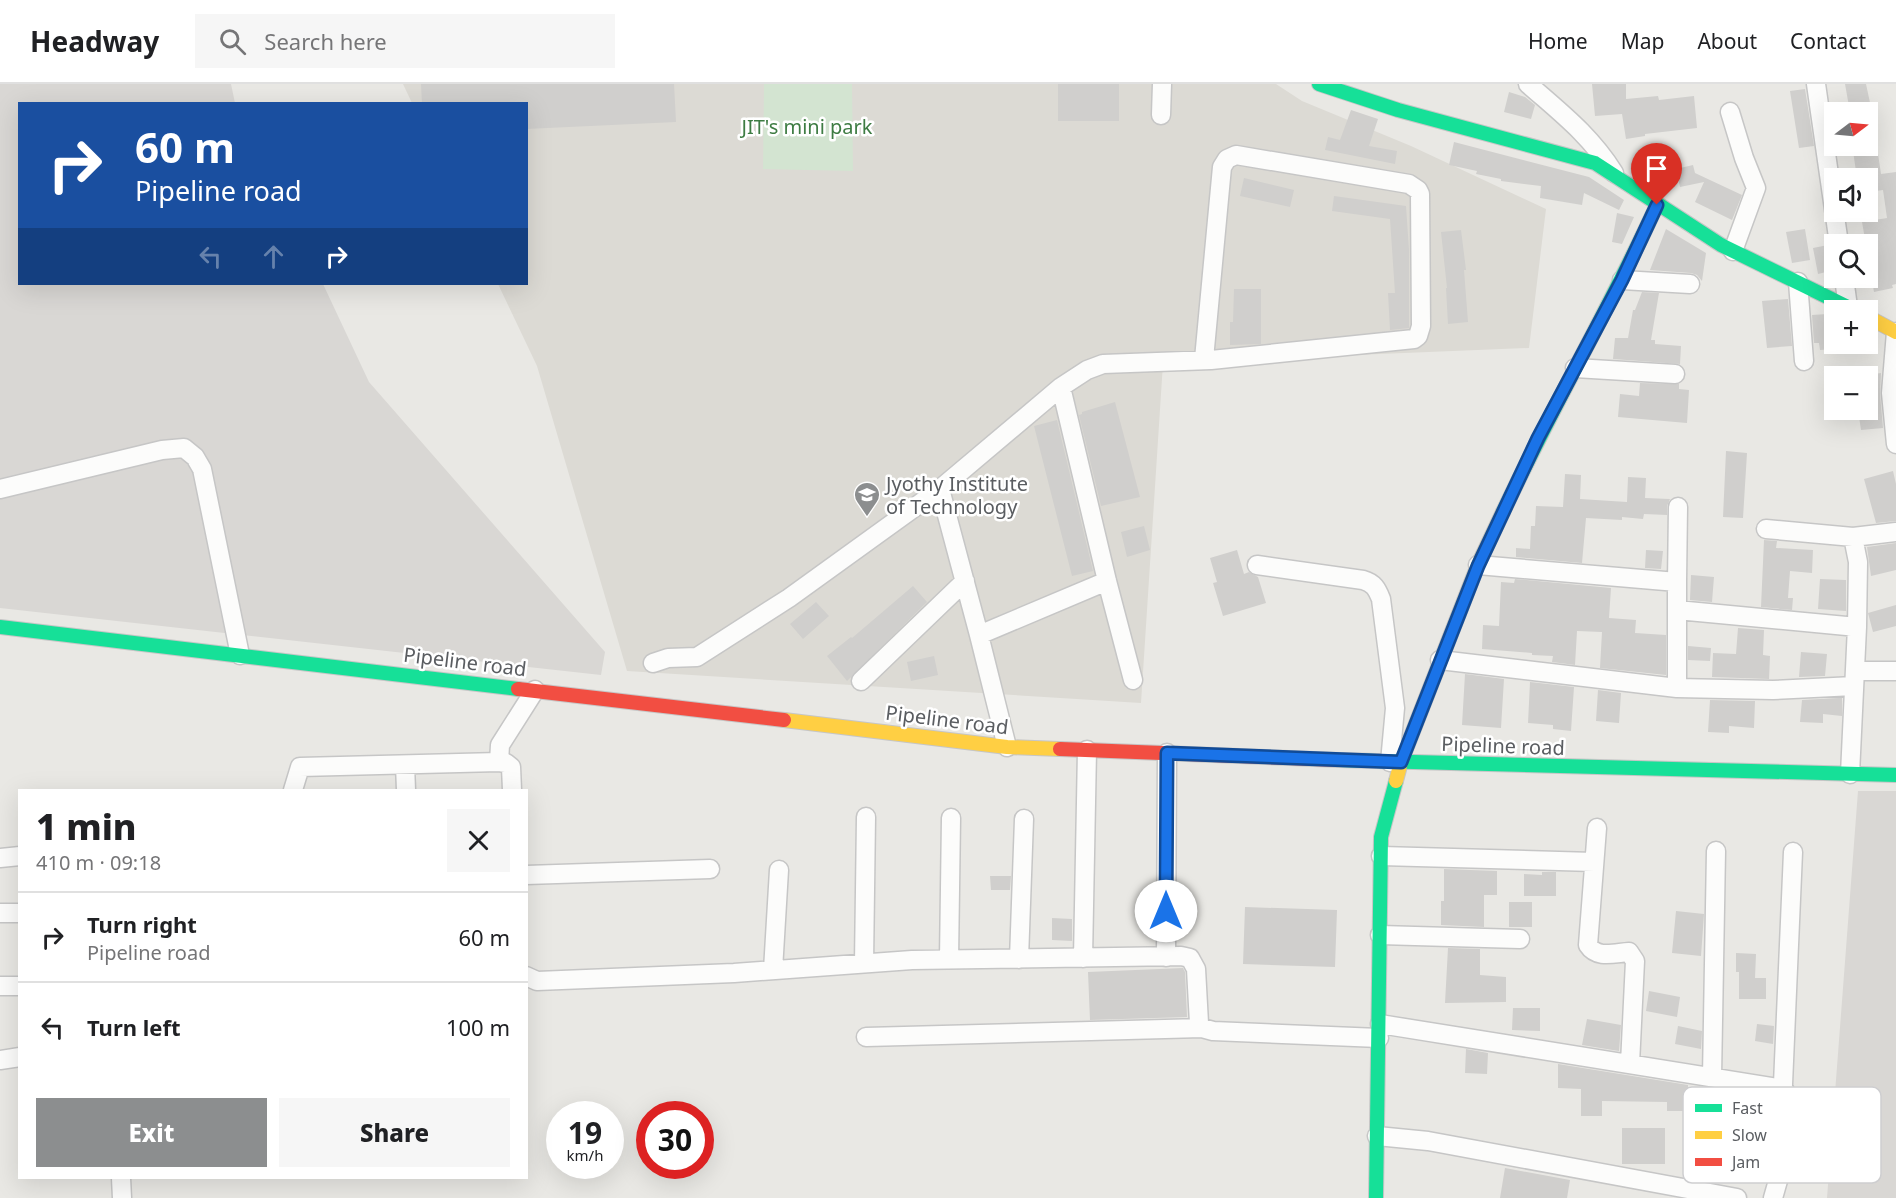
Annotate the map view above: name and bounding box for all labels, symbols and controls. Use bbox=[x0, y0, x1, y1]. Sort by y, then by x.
search box bbox=[195, 14, 615, 68]
text: Headway bbox=[30, 22, 159, 60]
icon: search bbox=[216, 25, 249, 58]
text: Search here bbox=[264, 26, 387, 56]
text: Home bbox=[1528, 27, 1588, 55]
text: Map bbox=[1621, 27, 1664, 55]
text: About bbox=[1697, 27, 1757, 55]
text: Contact bbox=[1790, 27, 1866, 55]
north arrow bbox=[1824, 102, 1878, 156]
map controls bbox=[1824, 102, 1878, 420]
park label: JIT's mini park bbox=[739, 113, 873, 140]
text: 60 m bbox=[135, 118, 235, 175]
icon: right bbox=[36, 126, 114, 204]
pin bbox=[1631, 143, 1682, 205]
icon: arrive bbox=[1640, 152, 1673, 185]
button: sound bbox=[1824, 168, 1878, 222]
text: Pipeline road bbox=[135, 172, 302, 209]
button: search bbox=[1824, 234, 1878, 288]
icon: left bbox=[194, 240, 227, 273]
icon: ahead bbox=[257, 240, 290, 273]
icon: right bbox=[320, 240, 353, 273]
button: + bbox=[1824, 300, 1878, 354]
button: − bbox=[1824, 366, 1878, 420]
place label: Jyothy Institute of Technology bbox=[884, 470, 1028, 520]
school or university icon: Jyothy Institute of Technology bbox=[852, 480, 882, 518]
street label: Pipeline road bbox=[402, 641, 528, 682]
street label: Pipeline road bbox=[884, 699, 1010, 740]
street label: Pipeline road bbox=[1441, 730, 1565, 761]
text: 1 min bbox=[36, 802, 137, 851]
button: close bbox=[447, 809, 510, 872]
text: 410 m · 09:18 bbox=[36, 849, 161, 876]
position arrow bbox=[1134, 879, 1198, 943]
text: Turn right bbox=[87, 909, 197, 939]
icon: right bbox=[36, 921, 69, 954]
text: 60 m bbox=[459, 922, 510, 952]
text: Pipeline road bbox=[87, 939, 210, 966]
icon: left bbox=[36, 1011, 69, 1044]
text: Turn left bbox=[87, 1012, 181, 1042]
text: 100 m bbox=[446, 1012, 510, 1042]
legend bbox=[1683, 1087, 1881, 1183]
text: Fast bbox=[1732, 1097, 1763, 1119]
button: Exit bbox=[36, 1098, 267, 1167]
button: Share bbox=[279, 1098, 510, 1167]
speed limit sign: 30 bbox=[636, 1101, 714, 1179]
text: 19 bbox=[568, 1112, 602, 1153]
text: Slow bbox=[1732, 1124, 1767, 1146]
text: km/h bbox=[567, 1145, 603, 1165]
text: Jam bbox=[1730, 1151, 1760, 1173]

